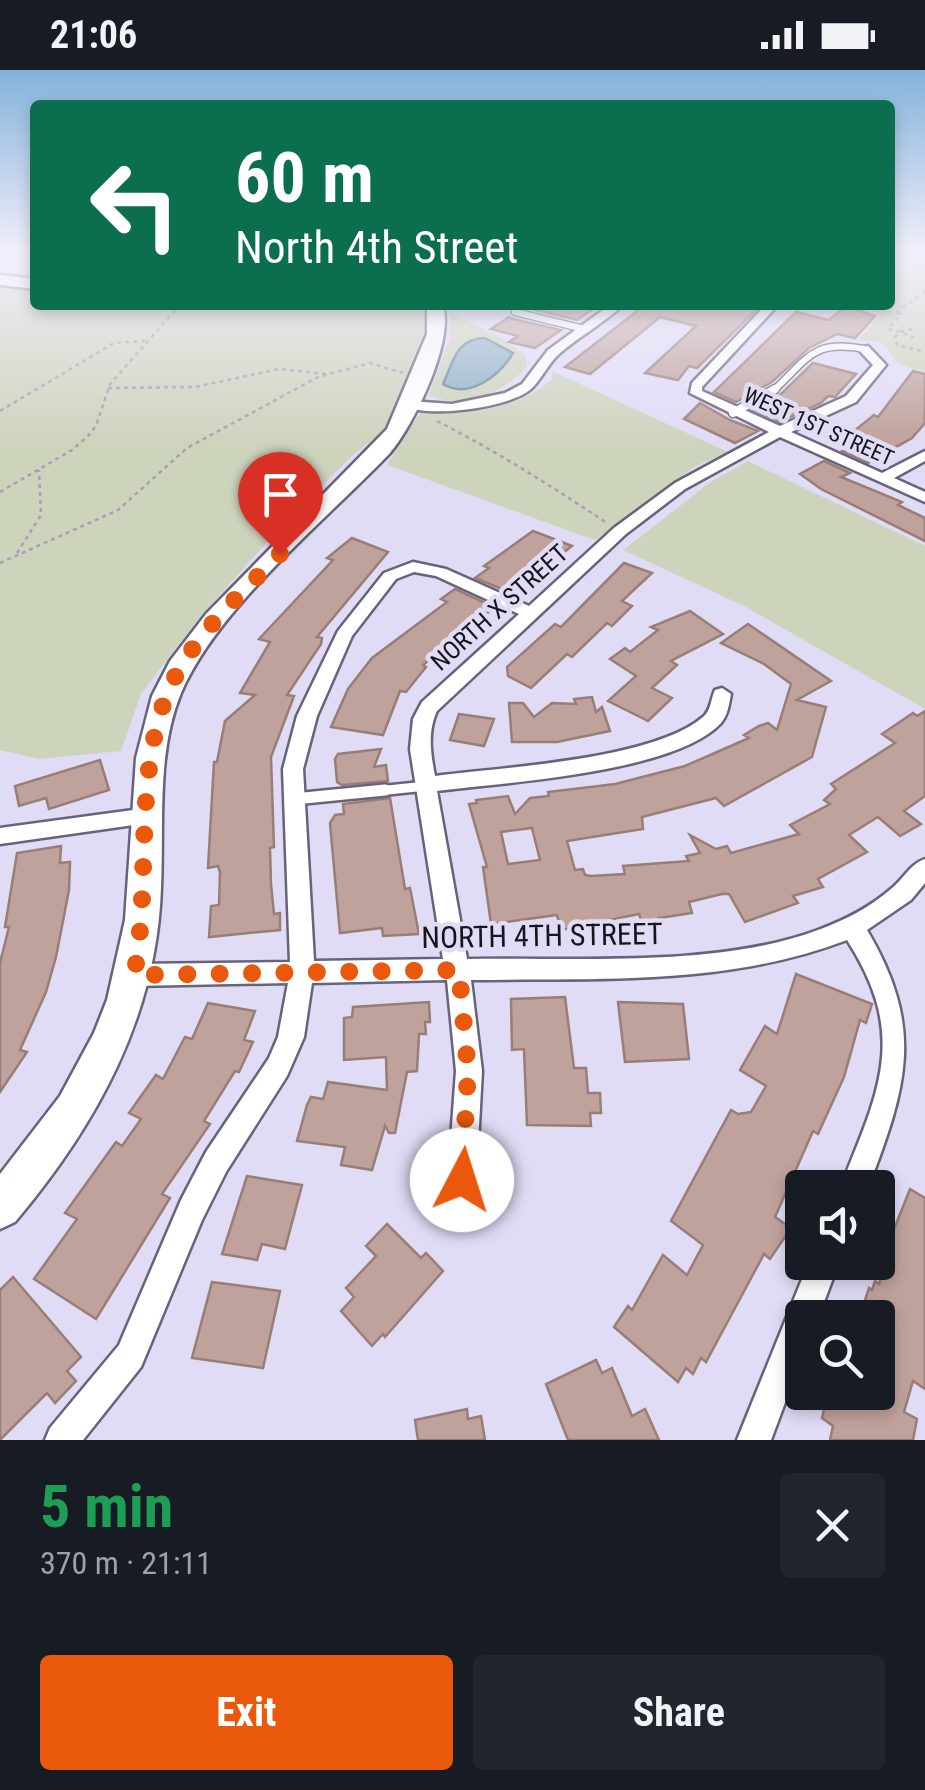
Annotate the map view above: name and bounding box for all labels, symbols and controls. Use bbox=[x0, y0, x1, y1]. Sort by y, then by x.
text: 21:06 bbox=[50, 13, 137, 57]
text: 60 m bbox=[235, 137, 374, 219]
icon: left bbox=[70, 140, 200, 270]
text: North 4th Street bbox=[235, 221, 519, 274]
street label: WEST 1ST STREET bbox=[740, 382, 898, 471]
pin bbox=[238, 452, 323, 555]
icon: arrive bbox=[253, 467, 308, 522]
street label: NORTH X STREET bbox=[425, 538, 574, 676]
street label: NORTH 4TH STREET bbox=[421, 916, 663, 955]
position arrow bbox=[410, 1128, 514, 1232]
map controls bbox=[785, 1170, 895, 1410]
button: sound bbox=[785, 1170, 895, 1280]
button: search bbox=[785, 1300, 895, 1410]
text: 5 min bbox=[40, 1471, 173, 1542]
button: close bbox=[780, 1473, 885, 1578]
text: 370 m · 21:11 bbox=[40, 1544, 212, 1582]
button: Exit bbox=[40, 1655, 453, 1770]
button: Share bbox=[473, 1655, 885, 1770]

